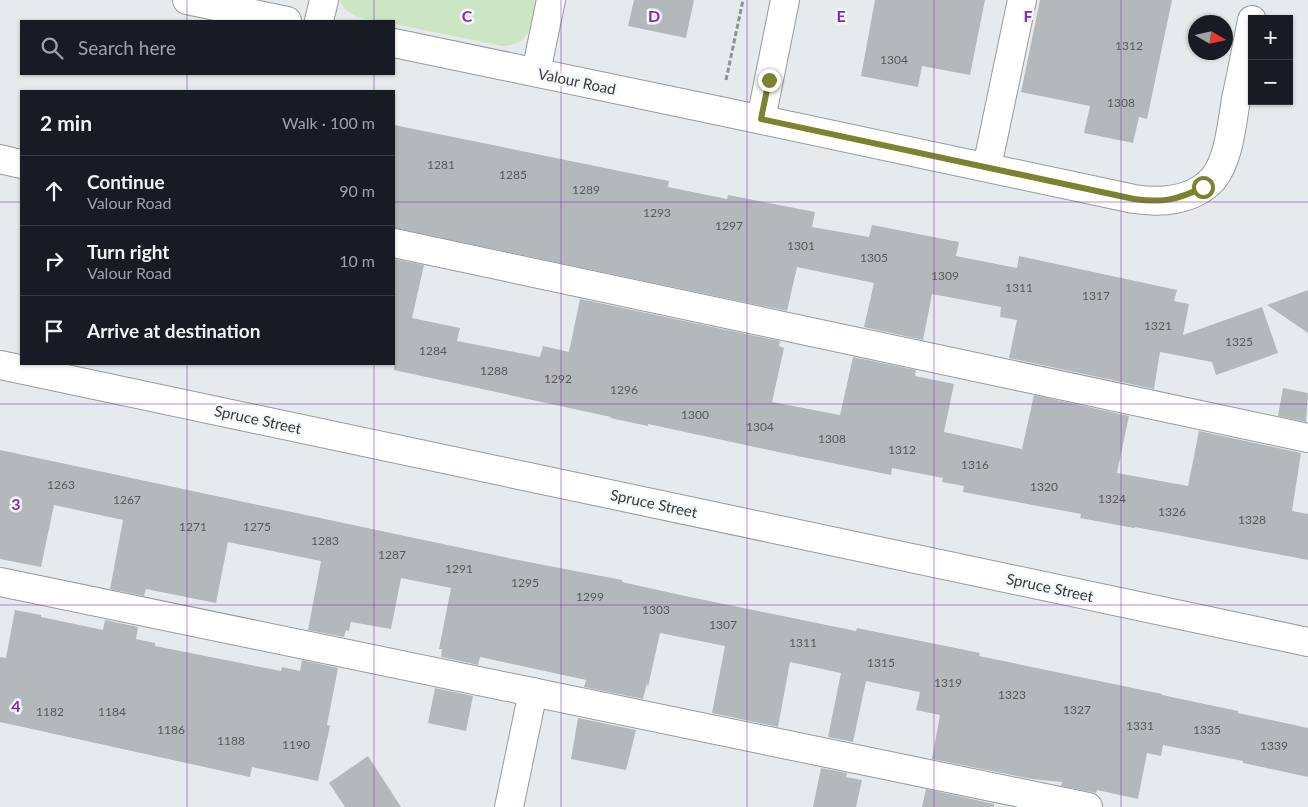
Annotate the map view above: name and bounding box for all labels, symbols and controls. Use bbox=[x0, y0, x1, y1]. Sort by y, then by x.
text: C bbox=[462, 6, 473, 25]
text: D bbox=[648, 6, 660, 25]
text: E bbox=[836, 6, 846, 25]
text: F bbox=[1023, 6, 1033, 25]
north arrow bbox=[1188, 15, 1233, 60]
map controls bbox=[1248, 15, 1293, 105]
button: + bbox=[1248, 15, 1293, 60]
search box bbox=[20, 20, 395, 75]
icon: search bbox=[38, 34, 66, 62]
text: Search here bbox=[78, 36, 176, 59]
house number: 1312 bbox=[1115, 38, 1143, 53]
house number: 1304 bbox=[880, 52, 908, 67]
button: − bbox=[1248, 60, 1293, 105]
street label: Valour Road bbox=[536, 64, 618, 98]
route end bbox=[758, 69, 781, 92]
house number: 1308 bbox=[1107, 95, 1135, 110]
text: 2 min bbox=[40, 110, 92, 135]
text: Walk · 100 m bbox=[282, 113, 375, 132]
house number: 1281 bbox=[427, 157, 455, 172]
house number: 1285 bbox=[499, 167, 527, 182]
text: Continue bbox=[87, 170, 165, 193]
route start bbox=[1192, 176, 1215, 199]
icon: ahead bbox=[40, 177, 68, 205]
text: 90 m bbox=[339, 181, 375, 200]
house number: 1289 bbox=[572, 182, 600, 197]
text: Valour Road bbox=[87, 193, 171, 212]
house number: 1293 bbox=[643, 205, 671, 220]
house number: 1297 bbox=[715, 218, 743, 233]
house number: 1301 bbox=[787, 238, 815, 253]
text: Turn right bbox=[87, 240, 169, 263]
icon: right bbox=[40, 247, 68, 275]
house number: 1305 bbox=[860, 250, 888, 265]
text: 10 m bbox=[339, 251, 375, 270]
text: Valour Road bbox=[87, 263, 171, 282]
house number: 1309 bbox=[931, 268, 959, 283]
house number: 1311 bbox=[1005, 280, 1033, 295]
house number: 1317 bbox=[1082, 288, 1110, 303]
icon: arrive bbox=[40, 317, 68, 345]
house number: 1321 bbox=[1144, 318, 1172, 333]
text: Arrive at destination bbox=[87, 319, 260, 342]
house number: 1325 bbox=[1225, 334, 1253, 349]
house number: 1284 bbox=[419, 343, 447, 358]
house number: 1288 bbox=[480, 363, 508, 378]
house number: 1292 bbox=[544, 371, 572, 386]
house number: 1296 bbox=[610, 382, 638, 397]
street label: Spruce Street bbox=[213, 401, 304, 437]
house number: 1300 bbox=[681, 407, 709, 422]
house number: 1304 bbox=[746, 419, 774, 434]
house number: 1308 bbox=[818, 431, 846, 446]
house number: 1312 bbox=[888, 442, 916, 457]
house number: 1316 bbox=[961, 457, 989, 472]
house number: 1263 bbox=[47, 477, 75, 492]
house number: 1320 bbox=[1030, 479, 1058, 494]
street label: Spruce Street bbox=[609, 485, 700, 521]
house number: 1324 bbox=[1098, 491, 1126, 506]
house number: 1267 bbox=[113, 492, 141, 507]
text: 3 bbox=[11, 494, 21, 513]
house number: 1326 bbox=[1158, 504, 1186, 519]
house number: 1328 bbox=[1238, 512, 1266, 527]
house number: 1271 bbox=[179, 519, 207, 534]
house number: 1275 bbox=[243, 519, 271, 534]
house number: 1283 bbox=[311, 533, 339, 548]
house number: 1287 bbox=[378, 547, 406, 562]
house number: 1291 bbox=[445, 561, 473, 576]
street label: Spruce Street bbox=[1005, 569, 1096, 605]
house number: 1295 bbox=[511, 575, 539, 590]
house number: 1299 bbox=[576, 589, 604, 604]
house number: 1303 bbox=[642, 602, 670, 617]
house number: 1307 bbox=[709, 617, 737, 632]
house number: 1311 bbox=[789, 635, 817, 650]
house number: 1315 bbox=[867, 655, 895, 670]
house number: 1319 bbox=[934, 675, 962, 690]
house number: 1323 bbox=[998, 687, 1026, 702]
text: 4 bbox=[11, 696, 21, 715]
house number: 1327 bbox=[1063, 702, 1091, 717]
house number: 1182 bbox=[36, 704, 64, 719]
house number: 1184 bbox=[98, 704, 126, 719]
house number: 1331 bbox=[1126, 718, 1154, 733]
house number: 1186 bbox=[157, 722, 185, 737]
house number: 1335 bbox=[1193, 722, 1221, 737]
house number: 1188 bbox=[217, 733, 245, 748]
house number: 1190 bbox=[282, 737, 310, 752]
house number: 1339 bbox=[1260, 738, 1288, 753]

